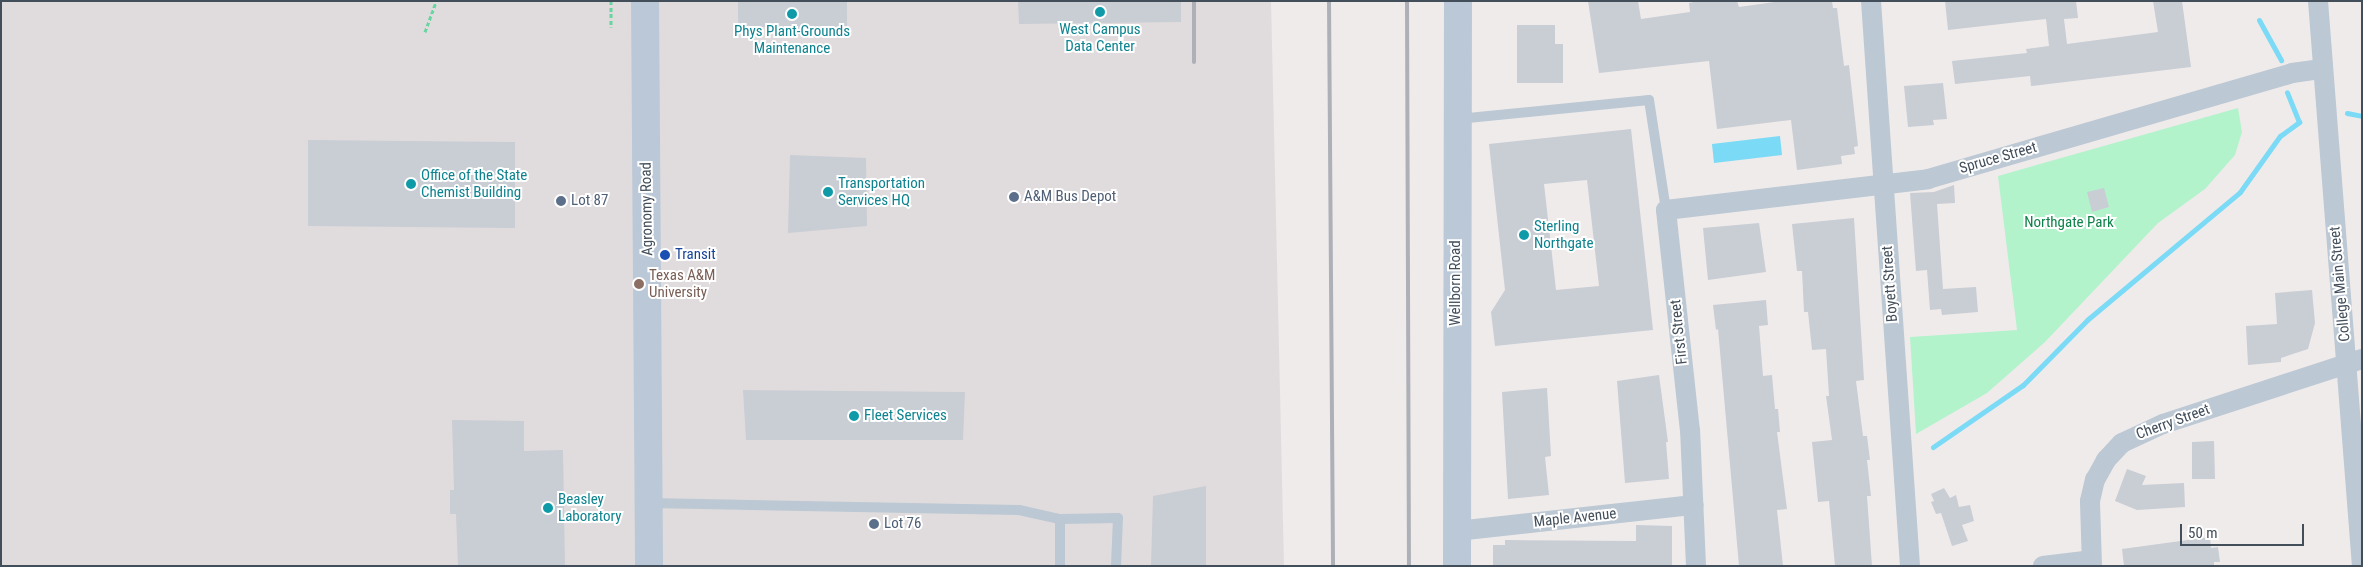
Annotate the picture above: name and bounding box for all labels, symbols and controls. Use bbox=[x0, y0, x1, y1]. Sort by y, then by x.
marker: West Campus Data Center bbox=[1094, 6, 1106, 18]
marker: Phys Plant-Grounds Maintenance bbox=[786, 8, 798, 20]
place label: West Campus Data Center bbox=[1059, 20, 1141, 55]
place label: Phys Plant-Grounds Maintenance bbox=[734, 22, 850, 57]
street label: Spruce Street bbox=[1957, 138, 2039, 178]
street label: Agronomy Road bbox=[637, 162, 657, 256]
place label: Office of the State Chemist Building bbox=[421, 166, 527, 201]
place label: Transportation Services HQ bbox=[838, 174, 925, 209]
marker: Office of the State Chemist Building bbox=[405, 178, 417, 190]
marker: Transportation Services HQ bbox=[822, 186, 834, 198]
place label: A&M Bus Depot bbox=[1024, 188, 1116, 206]
marker: A&M Bus Depot bbox=[1008, 191, 1020, 203]
place label: Lot 87 bbox=[571, 192, 608, 210]
marker: Lot 87 bbox=[555, 195, 567, 207]
park label: Northgate Park bbox=[2024, 214, 2114, 232]
place label: Sterling Northgate bbox=[1534, 217, 1593, 252]
street label: College Main Street bbox=[2326, 226, 2354, 342]
marker: Sterling Northgate bbox=[1518, 229, 1530, 241]
street label: Wellborn Road bbox=[1447, 240, 1465, 326]
street label: Boyett Street bbox=[1878, 245, 1902, 323]
place label: Transit bbox=[675, 246, 716, 264]
marker: Transit bbox=[659, 249, 671, 261]
place label: Texas A&M University bbox=[649, 266, 715, 301]
marker: Texas A&M University bbox=[633, 278, 645, 290]
street label: First Street bbox=[1667, 299, 1691, 365]
street label: Cherry Street bbox=[2134, 400, 2212, 444]
place label: Fleet Services bbox=[864, 407, 947, 425]
marker: Fleet Services bbox=[848, 410, 860, 422]
place label: Beasley Laboratory bbox=[558, 490, 621, 525]
marker: Beasley Laboratory bbox=[542, 502, 554, 514]
street label: Maple Avenue bbox=[1533, 505, 1617, 531]
scale bar bbox=[2183, 514, 2307, 546]
place label: Lot 76 bbox=[884, 515, 921, 533]
marker: Lot 76 bbox=[868, 518, 880, 530]
text: 50 m bbox=[2188, 524, 2218, 542]

